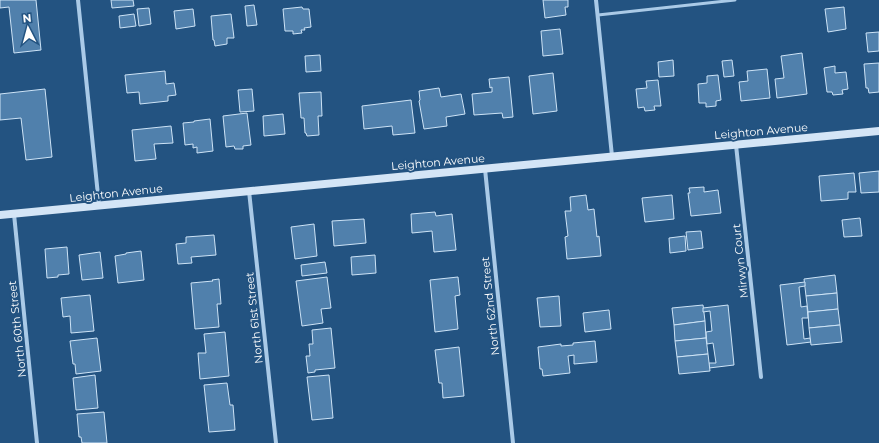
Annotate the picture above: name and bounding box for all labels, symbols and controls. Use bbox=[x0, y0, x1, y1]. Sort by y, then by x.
north arrow bbox=[8, 8, 48, 48]
text: N bbox=[22, 11, 32, 25]
street label: Leighton Avenue bbox=[714, 120, 809, 142]
street label: Leighton Avenue bbox=[391, 151, 486, 173]
street label: Leighton Avenue bbox=[69, 181, 164, 205]
street label: Mirwyn Court bbox=[729, 223, 751, 299]
street label: North 62nd Street bbox=[478, 255, 502, 356]
street label: North 61st Street bbox=[242, 271, 266, 364]
street label: North 60th Street bbox=[5, 279, 29, 378]

